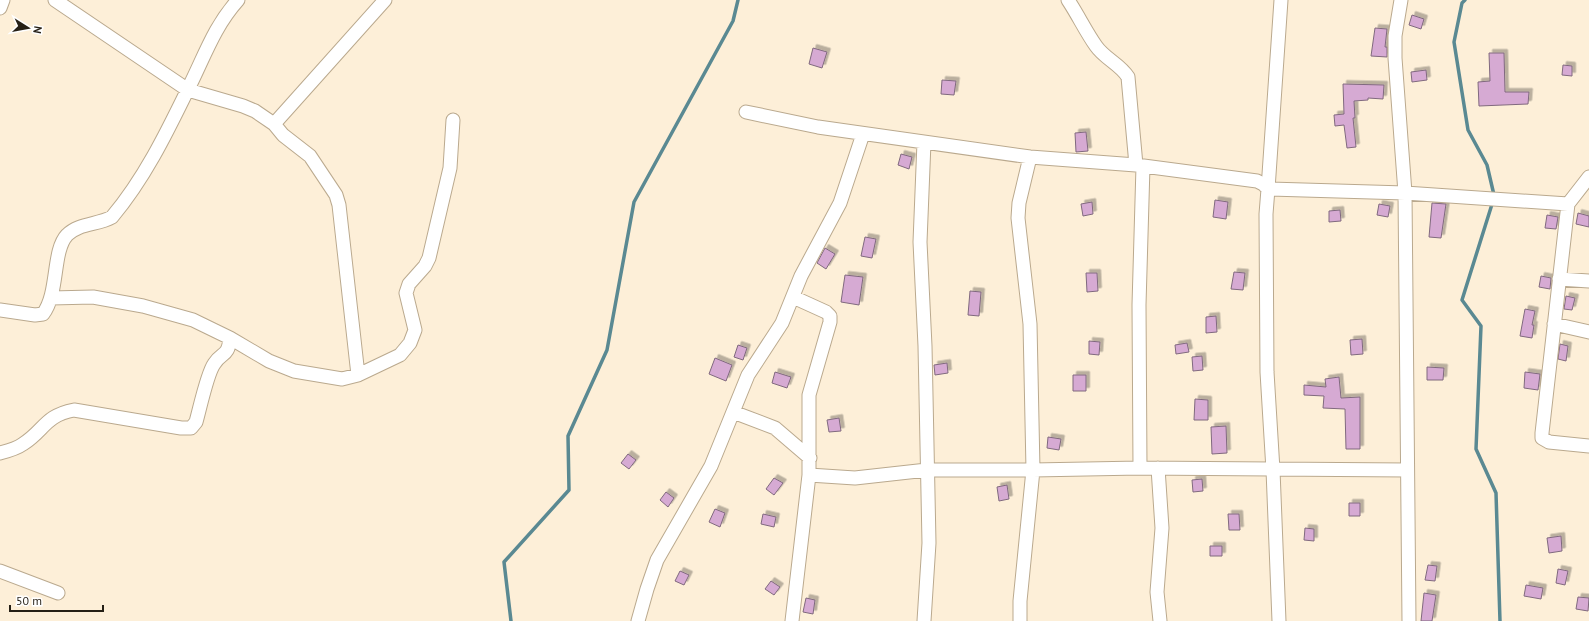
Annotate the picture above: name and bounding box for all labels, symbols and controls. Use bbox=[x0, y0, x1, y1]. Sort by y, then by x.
north arrow bbox=[8, 8, 48, 48]
text: N bbox=[30, 25, 45, 35]
scale bar bbox=[10, 587, 103, 613]
text: 50 m bbox=[16, 593, 42, 608]

